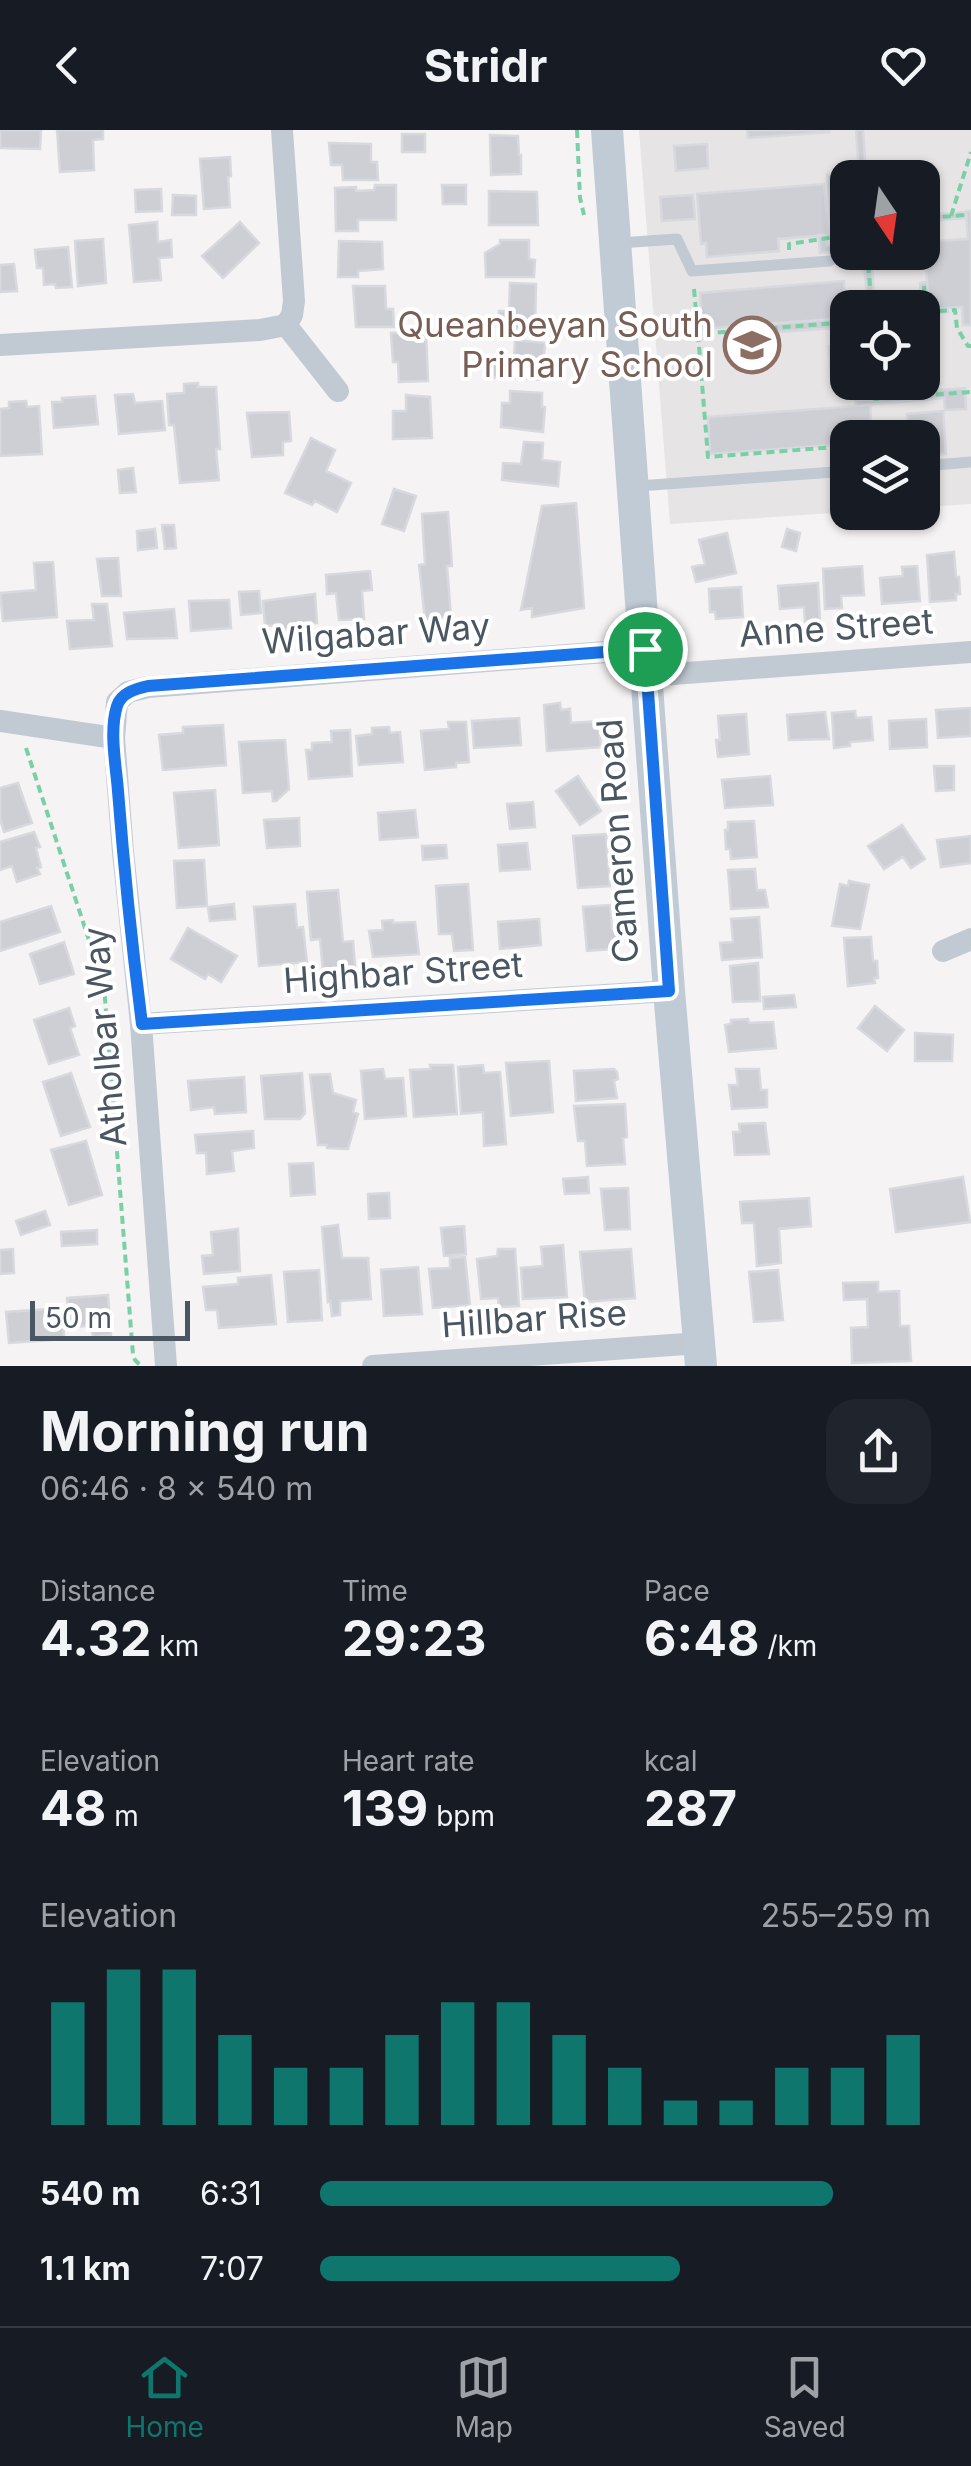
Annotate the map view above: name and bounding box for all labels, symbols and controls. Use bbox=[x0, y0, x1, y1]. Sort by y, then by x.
icon: back bbox=[40, 38, 95, 93]
text: Stridr bbox=[424, 38, 547, 93]
icon: heart bbox=[876, 38, 931, 93]
north arrow bbox=[830, 160, 940, 270]
map controls bbox=[830, 160, 940, 530]
button: locate bbox=[830, 290, 940, 400]
place label: Queanbeyan South Primary School bbox=[397, 303, 713, 385]
school or university icon: Queanbeyan South Primary School bbox=[722, 315, 782, 375]
button: layers bbox=[830, 420, 940, 530]
street label: Anne Street bbox=[737, 599, 934, 655]
street label: Wilgabar Way bbox=[260, 604, 491, 662]
pin bbox=[603, 607, 688, 692]
icon: arrive bbox=[618, 622, 673, 677]
street label: Cameron Road bbox=[588, 717, 646, 965]
street label: Atholbar Way bbox=[73, 925, 135, 1149]
street label: Highbar Street bbox=[282, 943, 524, 1001]
street label: Hillbar Rise bbox=[440, 1291, 628, 1345]
scale bar bbox=[30, 1296, 190, 1340]
text: 50 m bbox=[45, 1301, 112, 1335]
text: Morning run bbox=[40, 1398, 370, 1464]
button: share bbox=[826, 1399, 931, 1504]
text: 06:46 · 8 × 540 m bbox=[40, 1469, 313, 1508]
text: Distance bbox=[40, 1574, 156, 1608]
text: Time bbox=[342, 1574, 408, 1608]
text: Pace bbox=[644, 1574, 710, 1608]
text: 4.32 bbox=[40, 1608, 151, 1668]
text: 29:23 bbox=[342, 1608, 486, 1668]
text: 6:48 bbox=[644, 1608, 760, 1668]
text: km bbox=[151, 1629, 199, 1663]
text: /km bbox=[760, 1629, 817, 1663]
text: Elevation bbox=[40, 1744, 160, 1778]
text: Heart rate bbox=[342, 1744, 475, 1778]
text: kcal bbox=[644, 1744, 698, 1778]
text: 48 bbox=[40, 1778, 106, 1838]
text: 139 bbox=[342, 1778, 428, 1838]
text: 287 bbox=[644, 1778, 737, 1838]
text: m bbox=[106, 1799, 139, 1833]
text: bpm bbox=[428, 1799, 495, 1833]
text: Elevation bbox=[40, 1896, 177, 1935]
text: 255–259 m bbox=[761, 1896, 931, 1935]
text: 540 m bbox=[40, 2174, 140, 2213]
text: 6:31 bbox=[200, 2174, 262, 2213]
text: 1.1 km bbox=[40, 2249, 131, 2288]
text: 7:07 bbox=[200, 2249, 264, 2288]
tab: Home bbox=[125, 2350, 204, 2444]
tab: Map bbox=[455, 2350, 513, 2444]
tab: Saved bbox=[764, 2350, 846, 2444]

